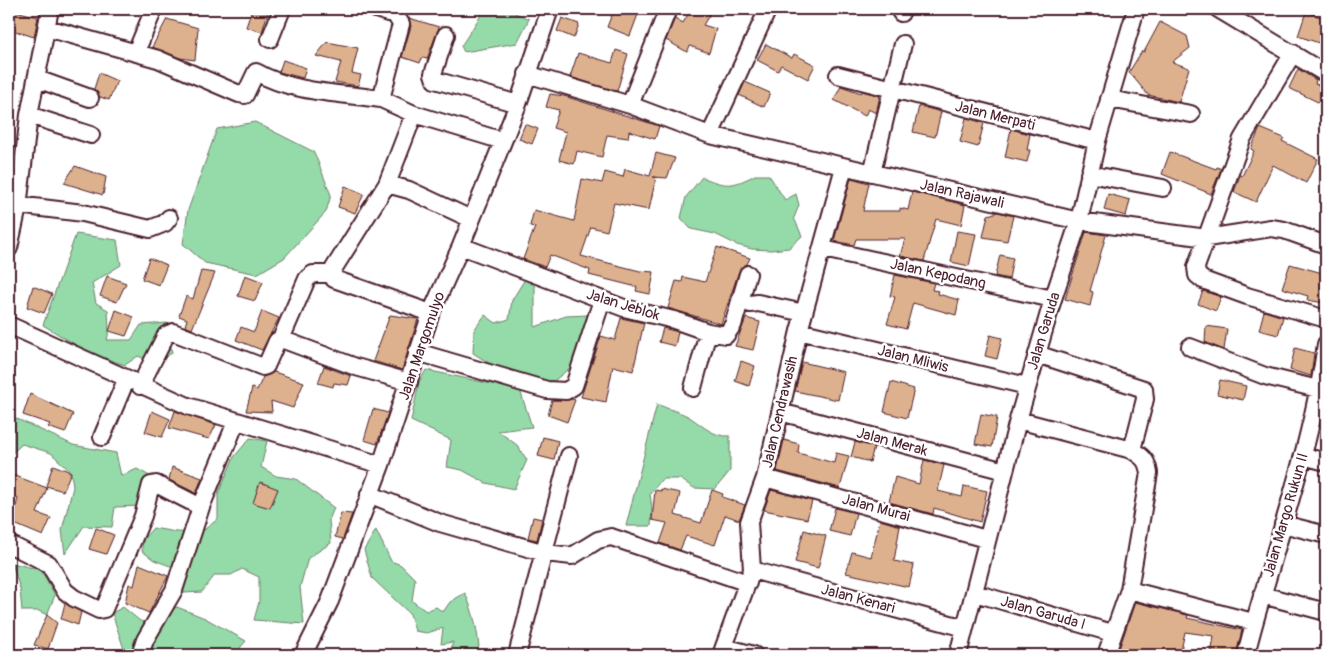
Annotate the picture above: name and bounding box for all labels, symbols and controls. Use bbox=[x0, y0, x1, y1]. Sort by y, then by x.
street label: Jalan Merpati bbox=[953, 97, 1037, 135]
street label: Jalan Rajawali bbox=[918, 175, 1006, 213]
street label: Jalan Kepodang bbox=[888, 255, 988, 293]
street label: Jalan Jeblok bbox=[584, 285, 663, 325]
street label: Jalan Margomulyo bbox=[395, 289, 449, 403]
street label: Jalan Garuda bbox=[1023, 290, 1065, 372]
street label: Jalan Mliwis bbox=[876, 341, 951, 377]
street label: Jalan Cendrawasih bbox=[758, 354, 802, 470]
street label: Jalan Merak bbox=[854, 423, 930, 461]
street label: Jalan Margo Rukun II bbox=[1259, 451, 1313, 579]
street label: Jalan Murai bbox=[840, 490, 912, 526]
street label: Jalan Kenari bbox=[819, 580, 897, 618]
street label: Jalan Garuda I bbox=[998, 592, 1088, 634]

